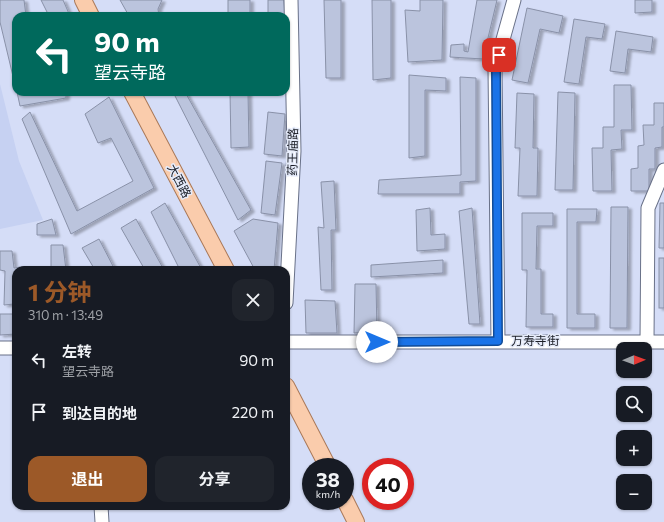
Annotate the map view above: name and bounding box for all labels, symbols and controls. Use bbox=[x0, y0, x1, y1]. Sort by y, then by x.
text: 90 m bbox=[94, 24, 160, 58]
icon: left bbox=[28, 28, 80, 80]
pin bbox=[482, 38, 516, 72]
icon: arrive bbox=[488, 44, 510, 66]
text: 望云寺路 bbox=[94, 61, 166, 83]
street label: 药王庙路 bbox=[285, 128, 299, 176]
street label: 大西路 bbox=[165, 161, 195, 200]
text: 1 分钟 bbox=[28, 277, 91, 306]
button: close bbox=[232, 279, 274, 321]
text: 310 m · 13:49 bbox=[28, 307, 103, 323]
position arrow bbox=[356, 321, 398, 363]
street label: 万寿寺街 bbox=[511, 333, 559, 347]
text: 左转 bbox=[62, 342, 92, 360]
north arrow bbox=[616, 342, 652, 378]
map controls bbox=[616, 342, 652, 510]
icon: left bbox=[28, 349, 50, 371]
text: 90 m bbox=[239, 351, 274, 369]
text: 望云寺路 bbox=[62, 363, 114, 379]
button: search bbox=[616, 386, 652, 422]
icon: arrive bbox=[28, 401, 50, 423]
text: 220 m bbox=[232, 403, 274, 421]
text: 到达目的地 bbox=[62, 404, 137, 422]
button: + bbox=[616, 430, 652, 466]
button: 退出 bbox=[28, 456, 147, 502]
button: 分享 bbox=[155, 456, 274, 502]
speed limit sign: 40 bbox=[362, 458, 414, 510]
text: 38 bbox=[316, 467, 340, 491]
button: − bbox=[616, 474, 652, 510]
text: km/h bbox=[316, 488, 340, 500]

